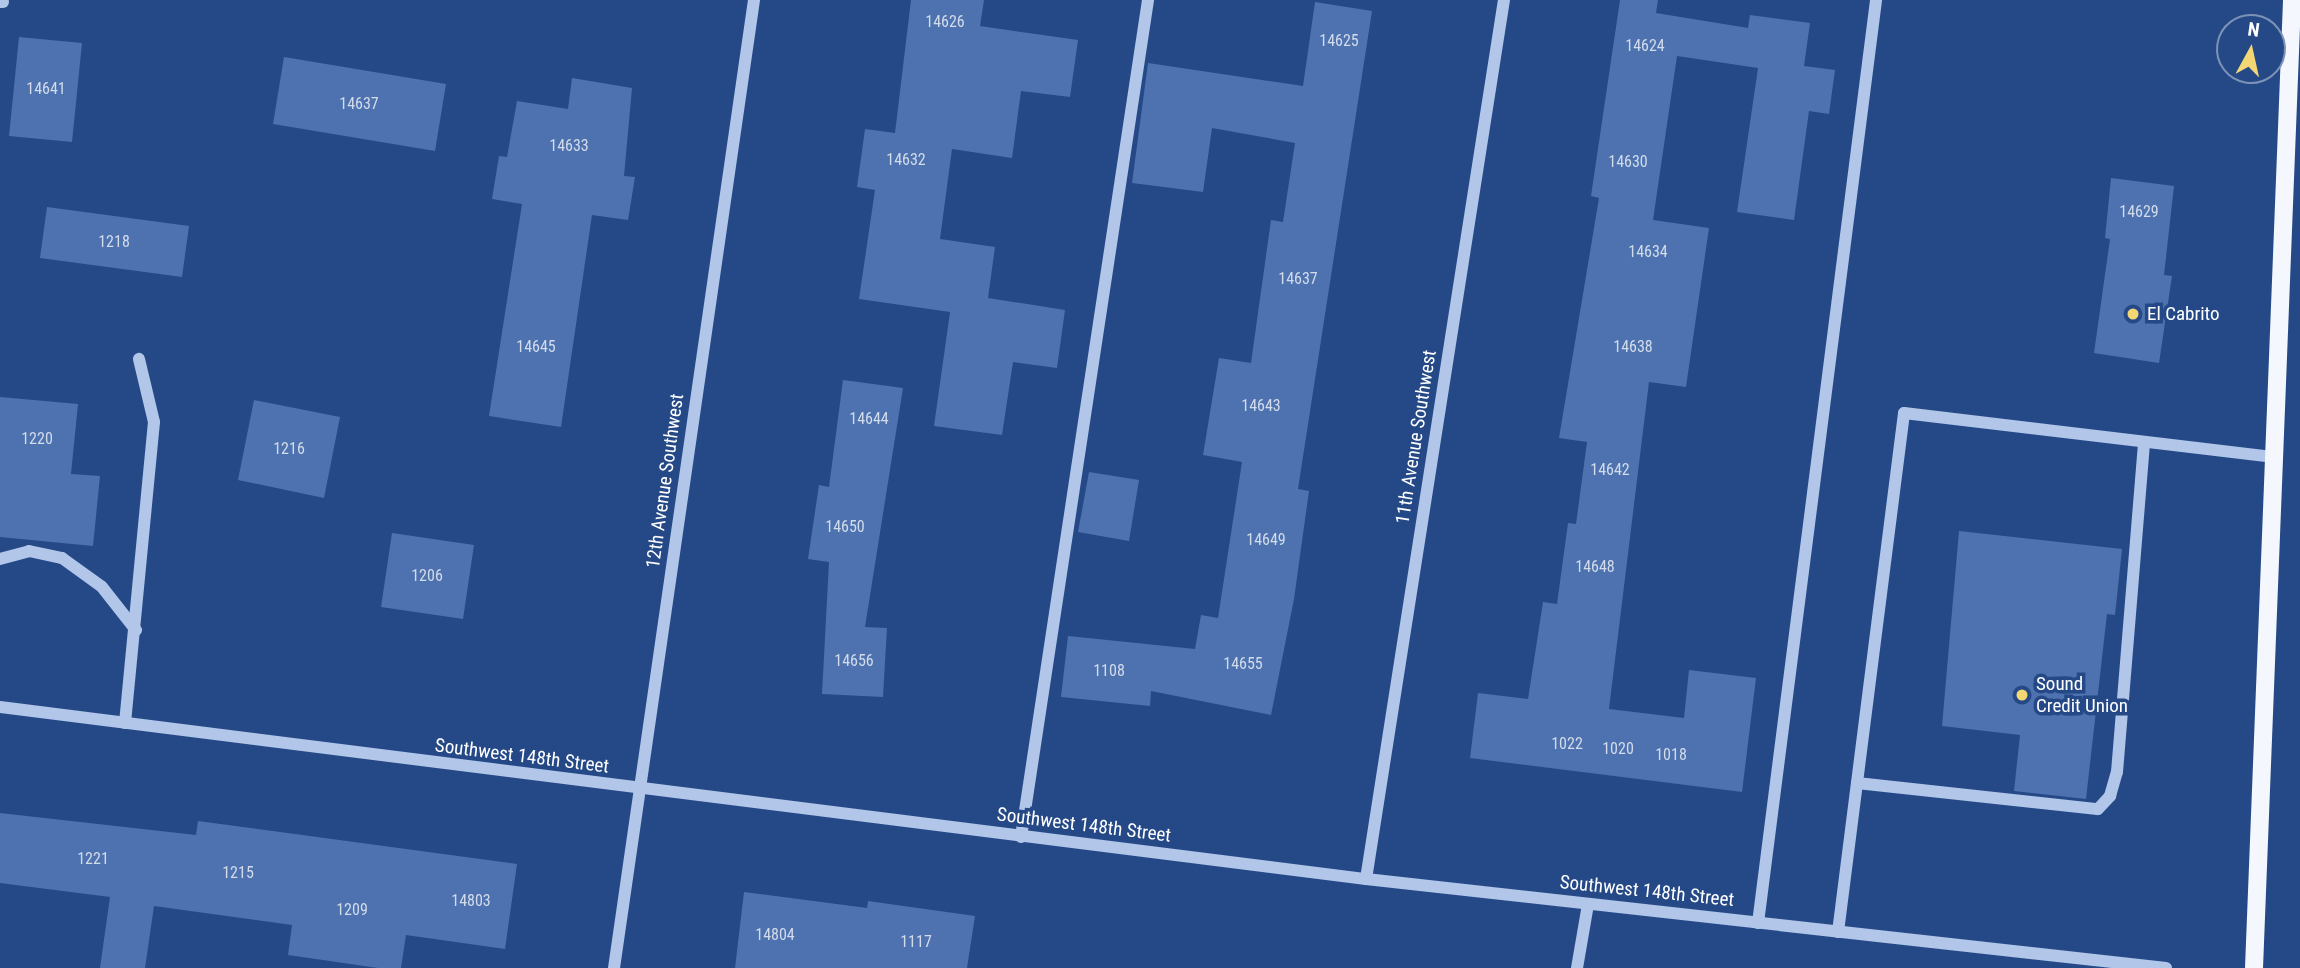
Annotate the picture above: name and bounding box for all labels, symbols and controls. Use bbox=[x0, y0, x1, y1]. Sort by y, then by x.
house number: 14626 bbox=[925, 12, 965, 32]
north arrow bbox=[2216, 14, 2286, 84]
text: N bbox=[2246, 17, 2261, 42]
house number: 14625 bbox=[1319, 31, 1359, 51]
house number: 14624 bbox=[1625, 36, 1665, 56]
house number: 14641 bbox=[26, 79, 66, 99]
house number: 14637 bbox=[339, 94, 379, 114]
house number: 14633 bbox=[549, 136, 589, 156]
house number: 14632 bbox=[886, 150, 926, 170]
house number: 14630 bbox=[1608, 152, 1648, 172]
house number: 14629 bbox=[2119, 202, 2159, 222]
house number: 1218 bbox=[98, 232, 130, 252]
house number: 14634 bbox=[1628, 242, 1668, 262]
house number: 14637 bbox=[1278, 269, 1318, 289]
place label: El Cabrito bbox=[2147, 303, 2220, 325]
marker: El Cabrito bbox=[2125, 306, 2141, 322]
house number: 14645 bbox=[516, 337, 556, 357]
house number: 14638 bbox=[1613, 337, 1653, 357]
street label: 11th Avenue Southwest bbox=[1391, 348, 1441, 526]
street label: 12th Avenue Southwest bbox=[641, 392, 689, 570]
house number: 14643 bbox=[1241, 396, 1281, 416]
house number: 14644 bbox=[849, 409, 889, 429]
house number: 1220 bbox=[21, 429, 53, 449]
house number: 1216 bbox=[273, 439, 305, 459]
house number: 14642 bbox=[1590, 460, 1630, 480]
house number: 14650 bbox=[825, 517, 865, 537]
house number: 14649 bbox=[1246, 530, 1286, 550]
house number: 14648 bbox=[1575, 557, 1615, 577]
house number: 1206 bbox=[411, 566, 443, 586]
house number: 14656 bbox=[834, 651, 874, 671]
house number: 14655 bbox=[1223, 654, 1263, 674]
house number: 1108 bbox=[1093, 661, 1125, 681]
place label: Sound Credit Union bbox=[2036, 673, 2128, 717]
marker: Sound Credit Union bbox=[2014, 687, 2030, 703]
street label: Southwest 148th Street bbox=[434, 734, 610, 778]
house number: 1022 bbox=[1551, 734, 1583, 754]
house number: 1020 bbox=[1602, 739, 1634, 759]
house number: 1018 bbox=[1655, 745, 1687, 765]
street label: Southwest 148th Street bbox=[996, 803, 1172, 847]
house number: 1221 bbox=[77, 849, 109, 869]
house number: 1215 bbox=[222, 863, 254, 883]
street label: Southwest 148th Street bbox=[1559, 871, 1735, 911]
house number: 14803 bbox=[451, 891, 491, 911]
house number: 1209 bbox=[336, 900, 368, 920]
house number: 14804 bbox=[755, 925, 795, 945]
house number: 1117 bbox=[900, 932, 932, 952]

